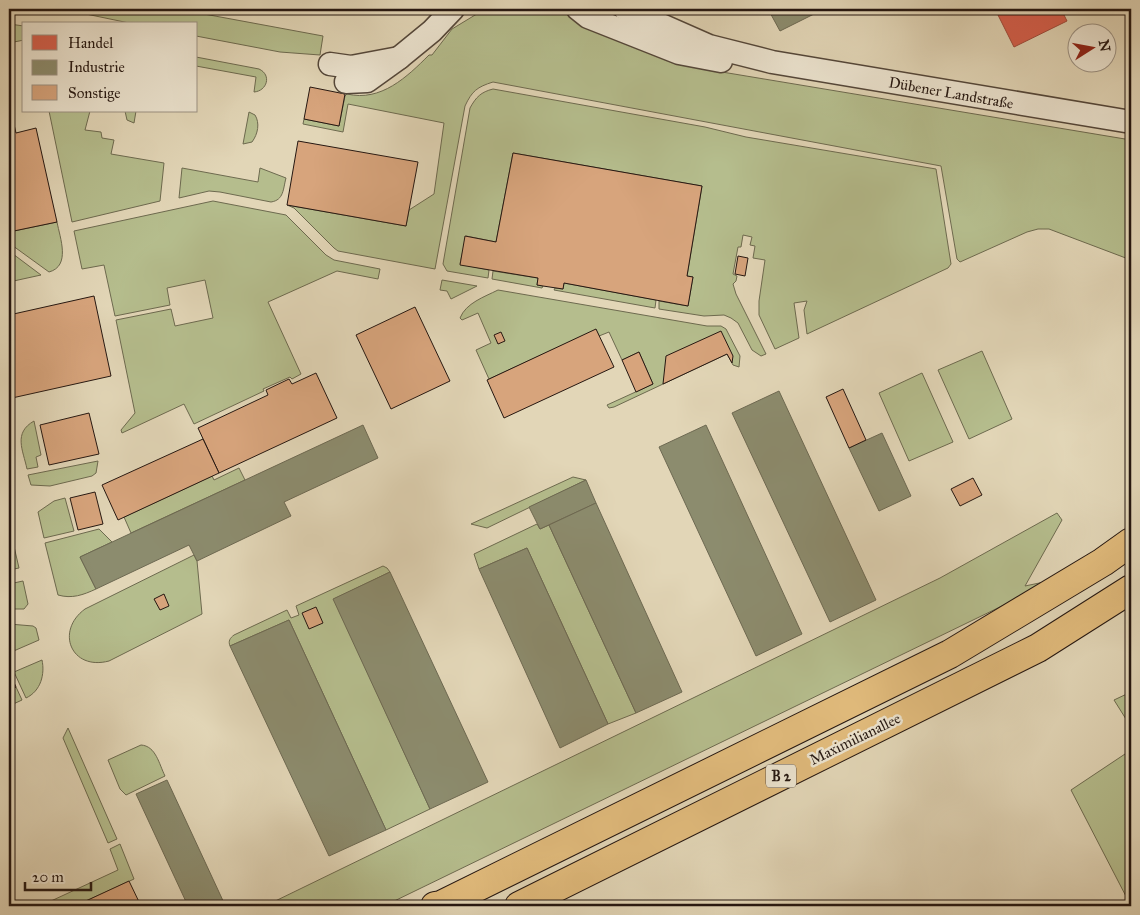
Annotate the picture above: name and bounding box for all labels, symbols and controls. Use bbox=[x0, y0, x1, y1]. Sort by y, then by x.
legend bbox=[22, 22, 198, 112]
north arrow bbox=[1068, 22, 1118, 72]
text: Handel bbox=[68, 34, 114, 52]
text: N bbox=[1095, 38, 1114, 53]
text: Industrie bbox=[68, 58, 125, 76]
street label: Dübener Landstraße bbox=[887, 73, 1015, 113]
text: Sonstige bbox=[68, 84, 121, 102]
street label: Maximilianallee bbox=[807, 709, 903, 769]
road number: B 2 bbox=[766, 764, 796, 788]
scale bar bbox=[25, 860, 91, 892]
text: 20 m bbox=[32, 868, 64, 886]

